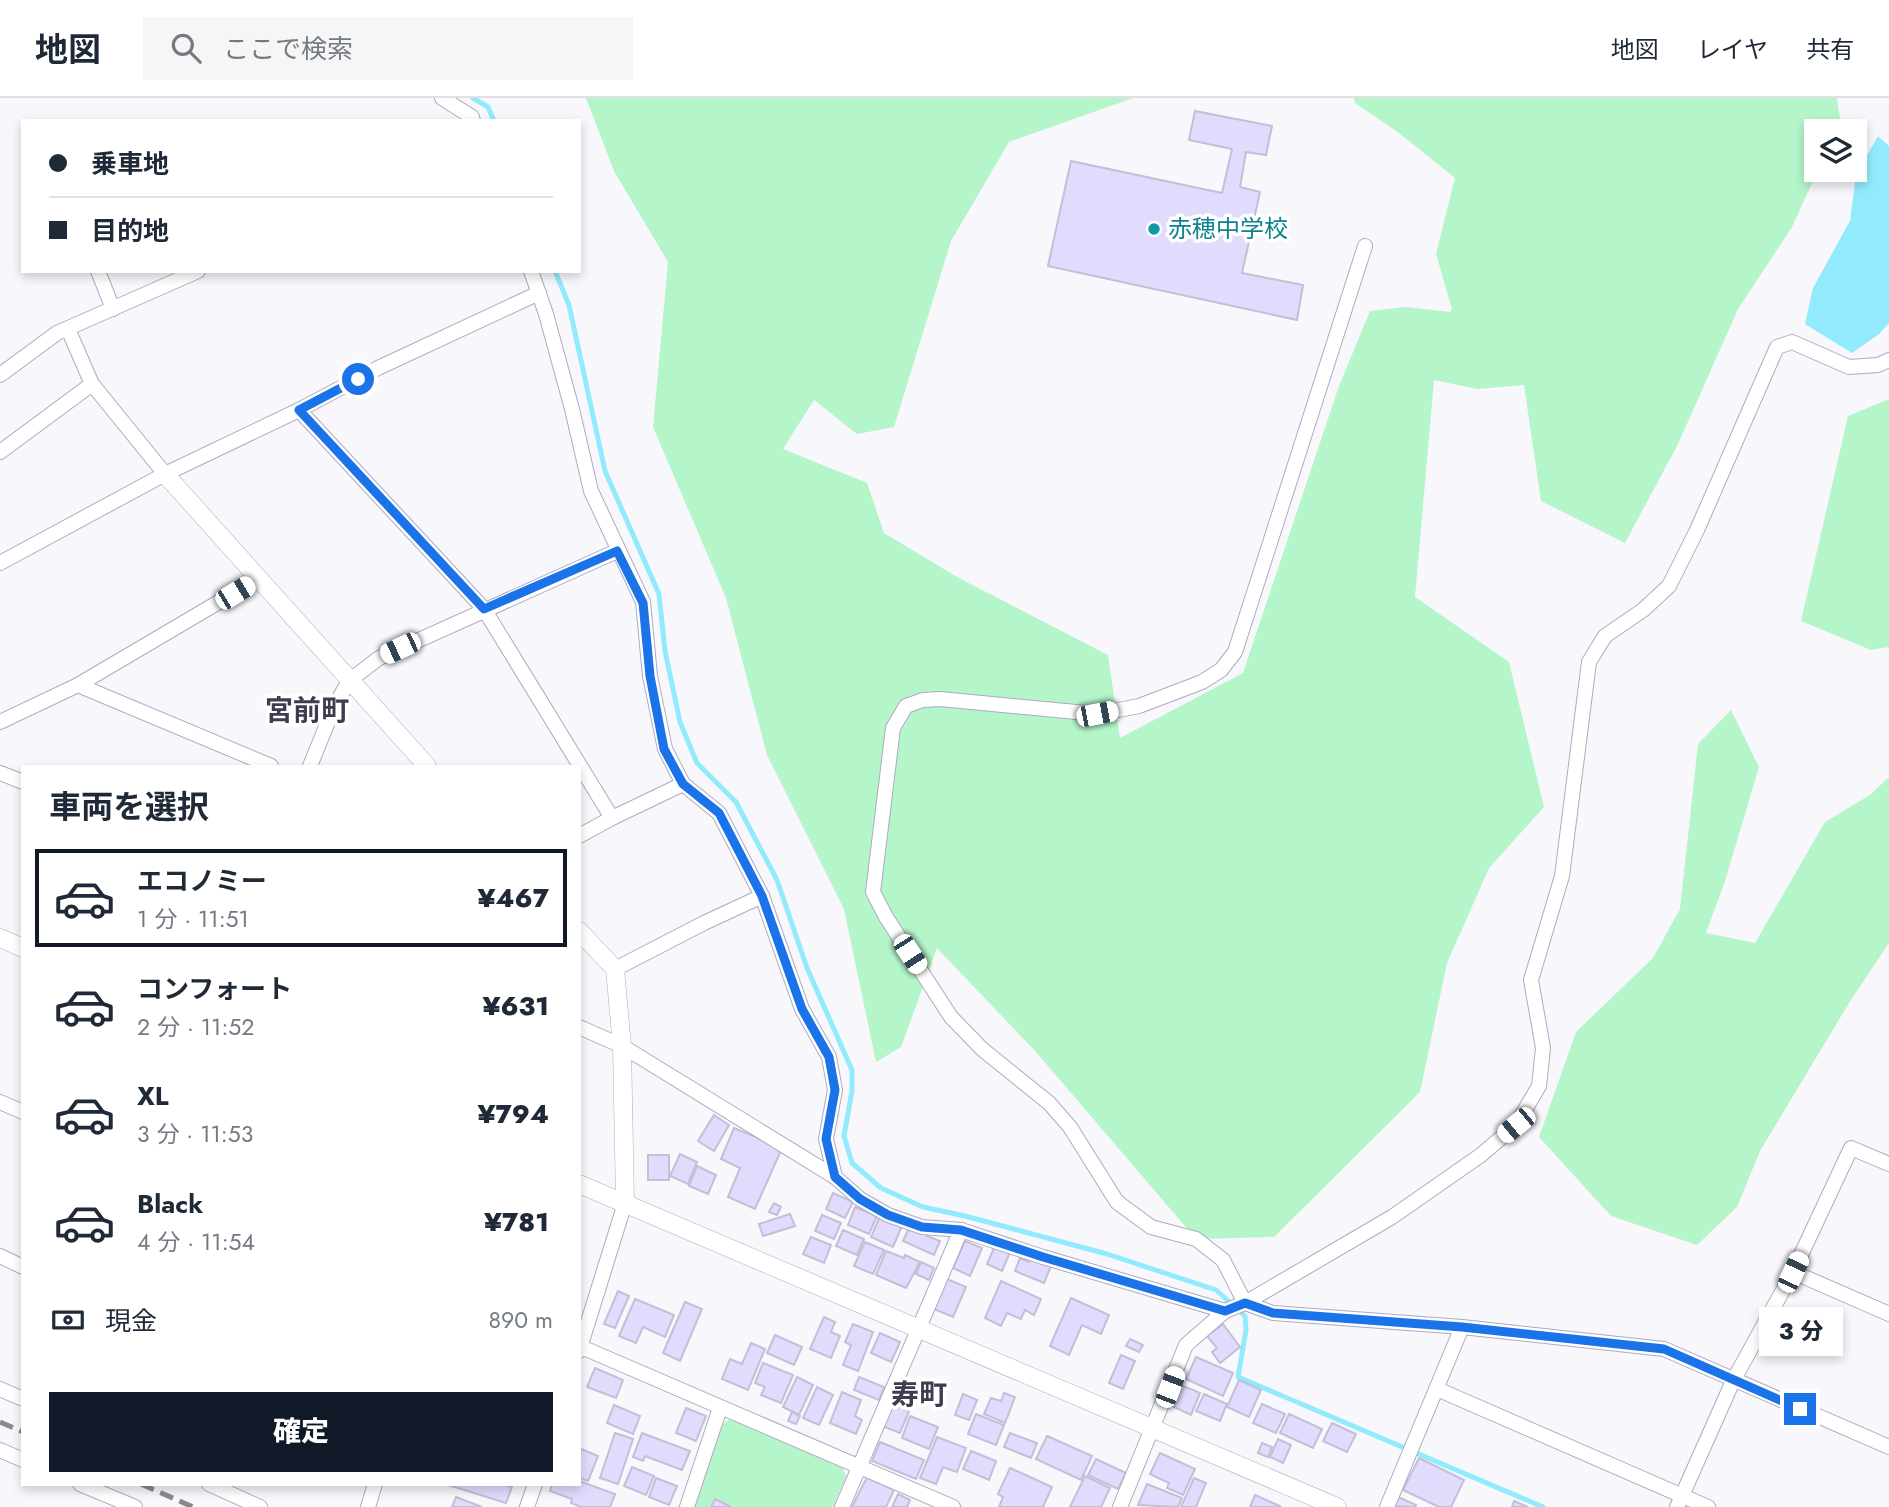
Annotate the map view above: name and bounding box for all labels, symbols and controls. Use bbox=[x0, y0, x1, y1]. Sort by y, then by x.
search box bbox=[143, 17, 633, 80]
text: 地図 bbox=[35, 26, 101, 73]
icon: search bbox=[167, 29, 205, 67]
text: ここで検索 bbox=[223, 30, 353, 68]
text: 地図 bbox=[1611, 32, 1659, 67]
text: レイヤ bbox=[1697, 32, 1768, 67]
text: 共有 bbox=[1806, 32, 1854, 67]
map controls bbox=[1804, 119, 1867, 182]
button: layers bbox=[1804, 119, 1867, 182]
text: 乗車地 bbox=[91, 145, 169, 183]
place label: 赤穂中学校 bbox=[1168, 211, 1288, 246]
text: 目的地 bbox=[91, 212, 169, 250]
marker: 赤穂中学校 bbox=[1146, 221, 1162, 237]
route start bbox=[342, 363, 374, 395]
car bbox=[212, 573, 259, 613]
car bbox=[377, 630, 424, 666]
district label: 宮前町 bbox=[265, 690, 349, 731]
car bbox=[1075, 700, 1120, 728]
text: 車両を選択 bbox=[49, 784, 209, 830]
text: エコノミー bbox=[137, 862, 267, 900]
icon: car bbox=[53, 867, 116, 930]
text: ¥467 bbox=[477, 879, 549, 917]
text: 1 分 · 11:51 bbox=[137, 902, 249, 936]
car bbox=[890, 931, 931, 977]
text: コンフォート bbox=[137, 970, 292, 1008]
icon: car bbox=[53, 975, 116, 1038]
text: ¥631 bbox=[482, 987, 549, 1025]
text: 2 分 · 11:52 bbox=[137, 1010, 254, 1044]
text: XL bbox=[137, 1077, 169, 1115]
icon: car bbox=[53, 1083, 116, 1146]
text: ¥794 bbox=[477, 1095, 549, 1133]
car bbox=[1494, 1103, 1539, 1147]
text: 3 分 · 11:53 bbox=[137, 1117, 253, 1151]
text: Black bbox=[137, 1185, 203, 1223]
icon: car bbox=[53, 1191, 116, 1254]
text: ¥781 bbox=[484, 1203, 549, 1241]
text: 4 分 · 11:54 bbox=[137, 1225, 255, 1259]
car bbox=[1775, 1249, 1812, 1295]
icon: cash bbox=[49, 1301, 87, 1339]
text: 現金 bbox=[105, 1302, 157, 1340]
text: 890 m bbox=[489, 1303, 553, 1337]
callout: 3 分 bbox=[1758, 1308, 1842, 1356]
text: 3 分 bbox=[1779, 1314, 1823, 1348]
car bbox=[1153, 1364, 1188, 1410]
district label: 寿町 bbox=[891, 1374, 947, 1415]
button: 確定 bbox=[49, 1392, 553, 1472]
route end bbox=[1784, 1393, 1816, 1425]

